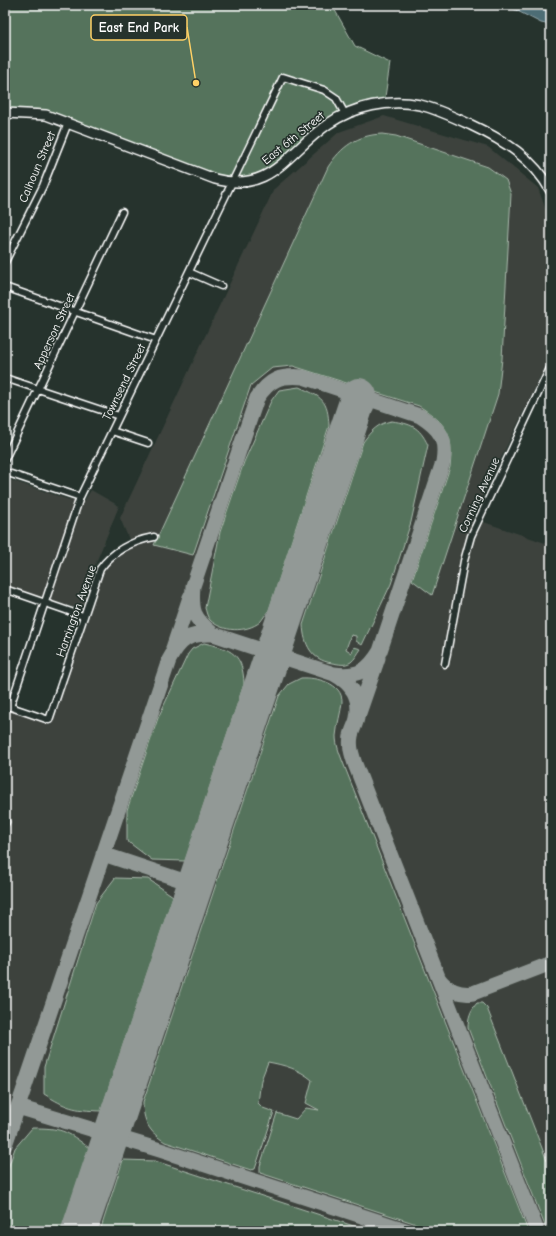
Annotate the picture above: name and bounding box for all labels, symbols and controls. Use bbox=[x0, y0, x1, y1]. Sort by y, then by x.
callout: East End Park bbox=[91, 15, 187, 40]
text: East End Park bbox=[99, 20, 180, 35]
street label: East 6th Street bbox=[259, 108, 327, 167]
street label: Calhoun Street bbox=[16, 129, 58, 205]
street label: Apperson Street bbox=[30, 290, 78, 371]
street label: Townsend Street bbox=[99, 341, 149, 422]
street label: Corning Avenue bbox=[455, 455, 503, 535]
street label: Harrington Avenue bbox=[53, 563, 99, 659]

